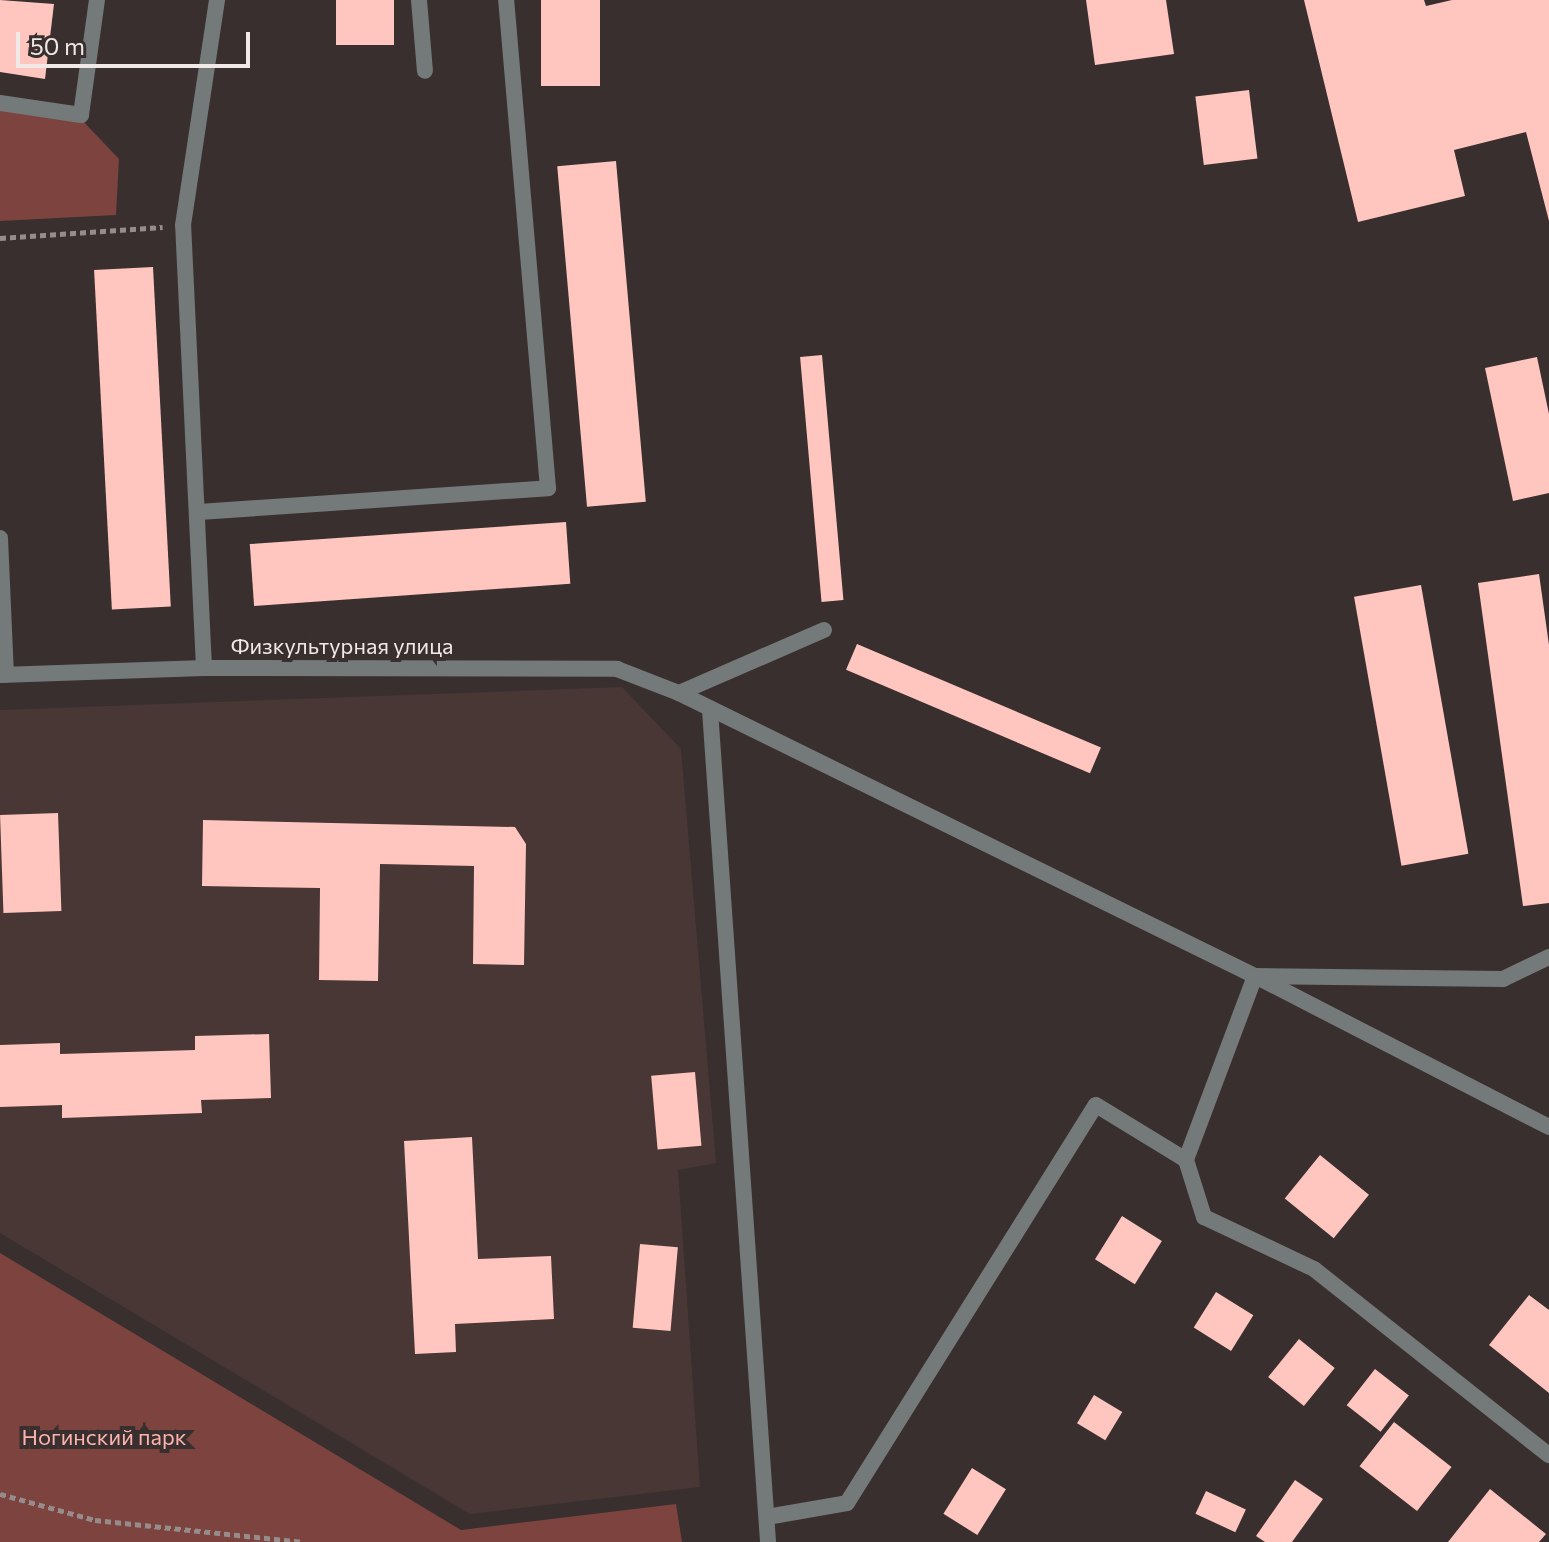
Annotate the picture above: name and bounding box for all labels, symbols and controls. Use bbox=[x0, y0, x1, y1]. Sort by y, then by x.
scale bar bbox=[20, 16, 254, 66]
text: 50 m bbox=[30, 31, 85, 60]
street label: Физкультурная улица bbox=[231, 633, 453, 659]
park label: Ногинский парк bbox=[21, 1424, 187, 1450]

